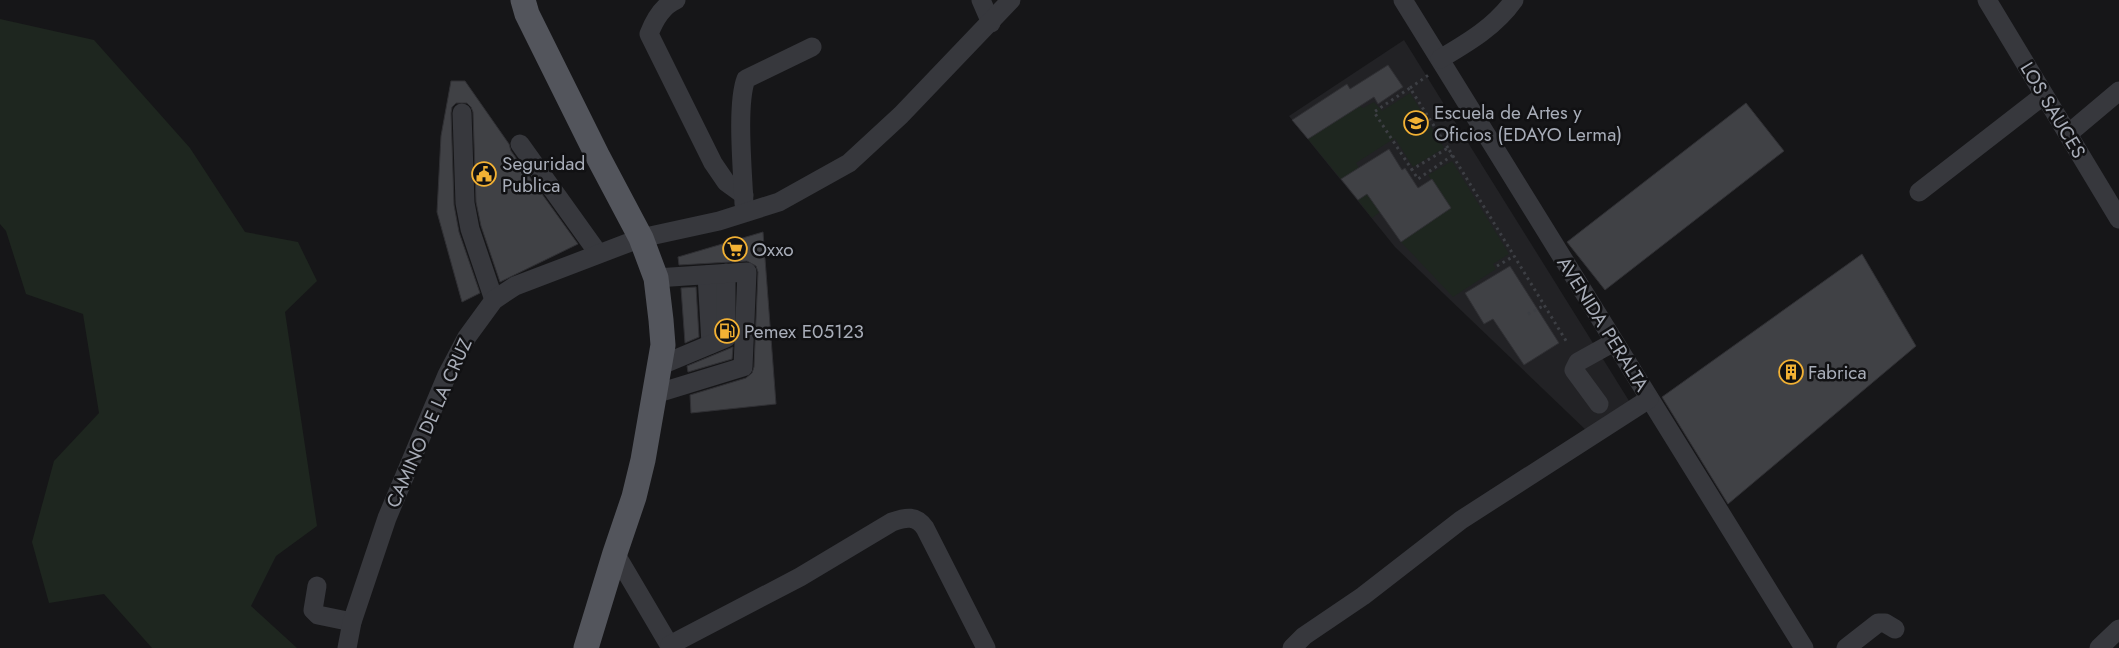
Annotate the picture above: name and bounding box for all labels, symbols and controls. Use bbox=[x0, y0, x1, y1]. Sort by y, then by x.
street label: LOS SAUCES bbox=[2014, 57, 2092, 163]
place label: Escuela de Artes y Oficios (EDAYO Lerma) bbox=[1434, 99, 1622, 148]
school or university icon: Escuela de Artes y Oficios (EDAYO Lerma) bbox=[1403, 110, 1429, 136]
place label: Seguridad Publica bbox=[502, 150, 585, 199]
public building icon: Seguridad Publica bbox=[471, 161, 497, 187]
supermarket icon: Oxxo bbox=[722, 236, 748, 262]
place label: Oxxo bbox=[752, 236, 794, 263]
street label: AVENIDA PERALTA bbox=[1551, 251, 1656, 397]
fuel station icon: Pemex E05123 bbox=[714, 318, 740, 344]
place label: Pemex E05123 bbox=[744, 318, 864, 345]
street label: CAMINO DE LA CRUZ bbox=[379, 334, 479, 512]
building icon: Fabrica bbox=[1778, 359, 1804, 385]
place label: Fabrica bbox=[1808, 359, 1867, 386]

